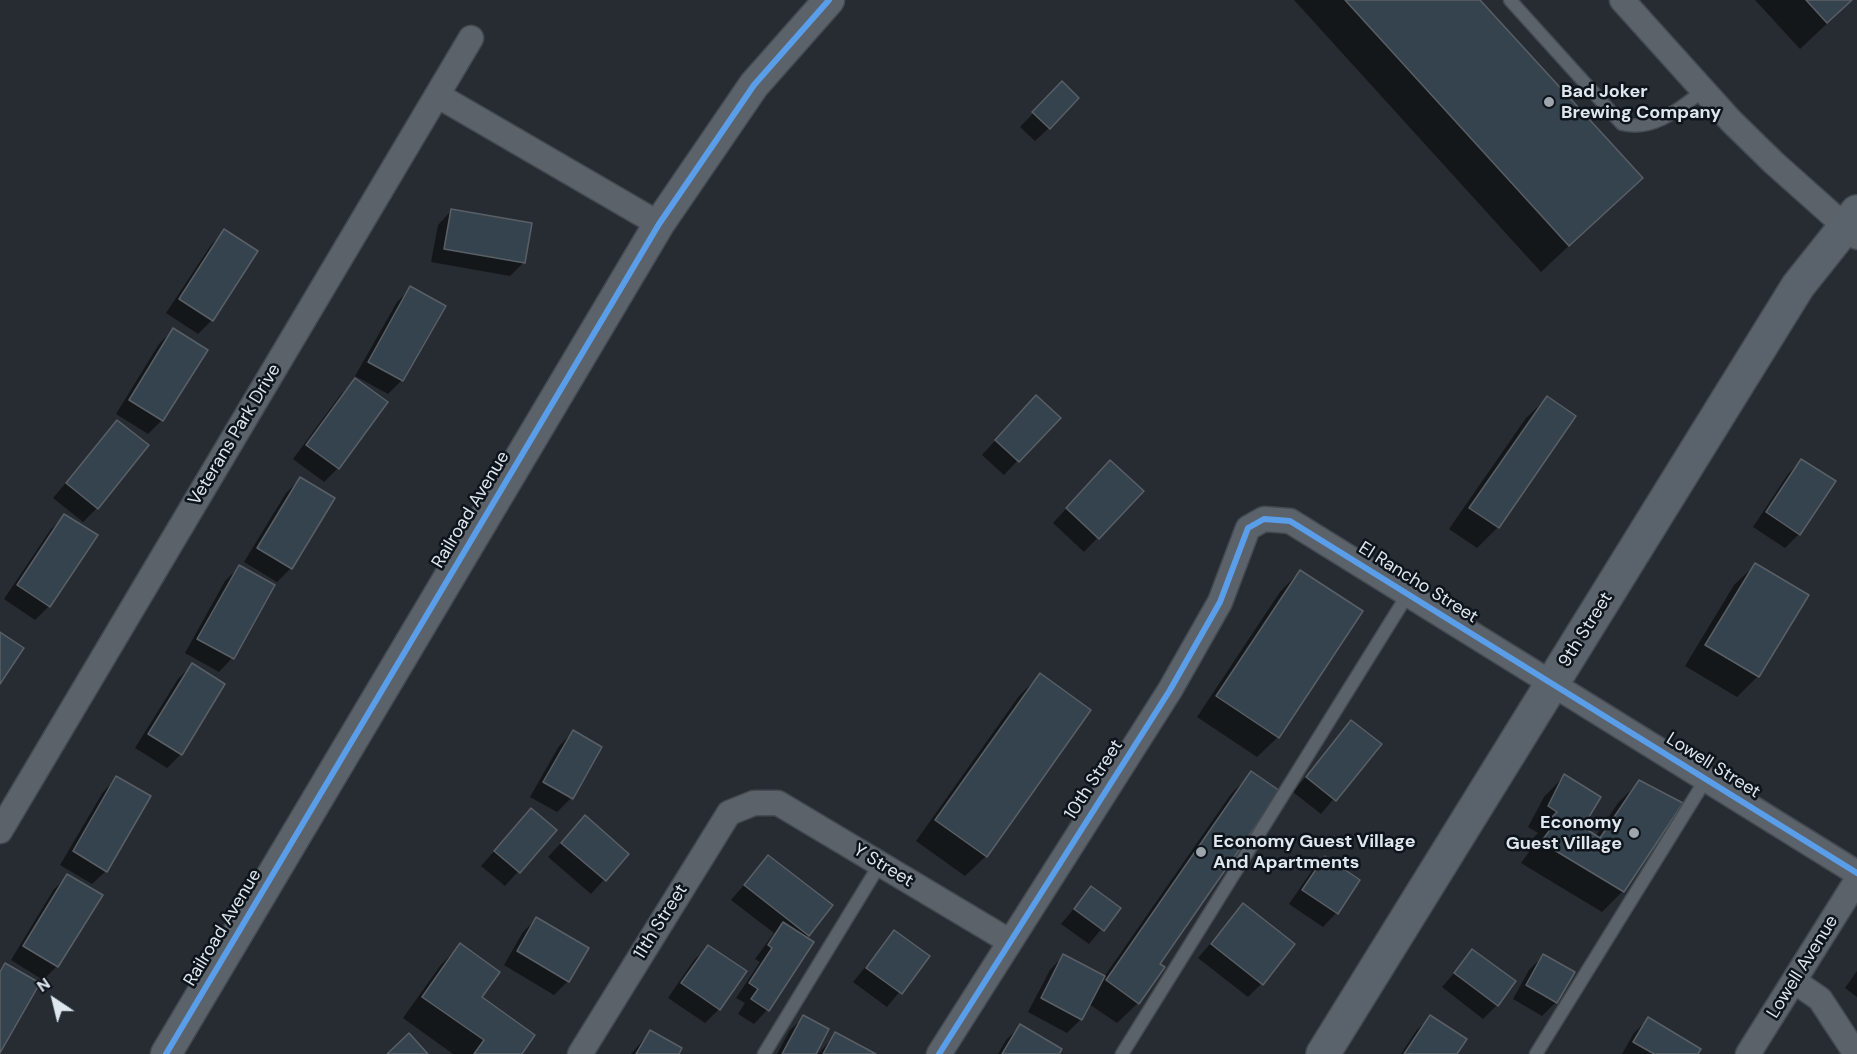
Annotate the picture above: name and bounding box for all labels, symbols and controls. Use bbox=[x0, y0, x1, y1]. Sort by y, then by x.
place label: Bad Joker Brewing Company bbox=[1561, 81, 1721, 124]
marker: Bad Joker Brewing Company bbox=[1542, 95, 1556, 109]
street label: Veterans Park Drive bbox=[184, 360, 286, 510]
street label: Railroad Avenue bbox=[428, 448, 514, 572]
street label: El Rancho Street bbox=[1354, 538, 1482, 628]
street label: 9th Street bbox=[1554, 588, 1618, 672]
street label: Lowell Street bbox=[1662, 729, 1764, 803]
street label: 10th Street bbox=[1060, 736, 1128, 824]
place label: Economy Guest Village bbox=[1506, 812, 1622, 854]
marker: Economy Guest Village bbox=[1627, 826, 1641, 840]
place label: Economy Guest Village And Apartments bbox=[1213, 831, 1415, 874]
street label: Y Street bbox=[849, 840, 917, 892]
marker: Economy Guest Village And Apartments bbox=[1194, 845, 1208, 859]
street label: Railroad Avenue bbox=[180, 866, 266, 990]
street label: 11th Street bbox=[629, 880, 693, 964]
street label: Lowell Avenue bbox=[1763, 912, 1843, 1022]
north arrow bbox=[24, 970, 84, 1030]
text: N bbox=[33, 973, 54, 997]

